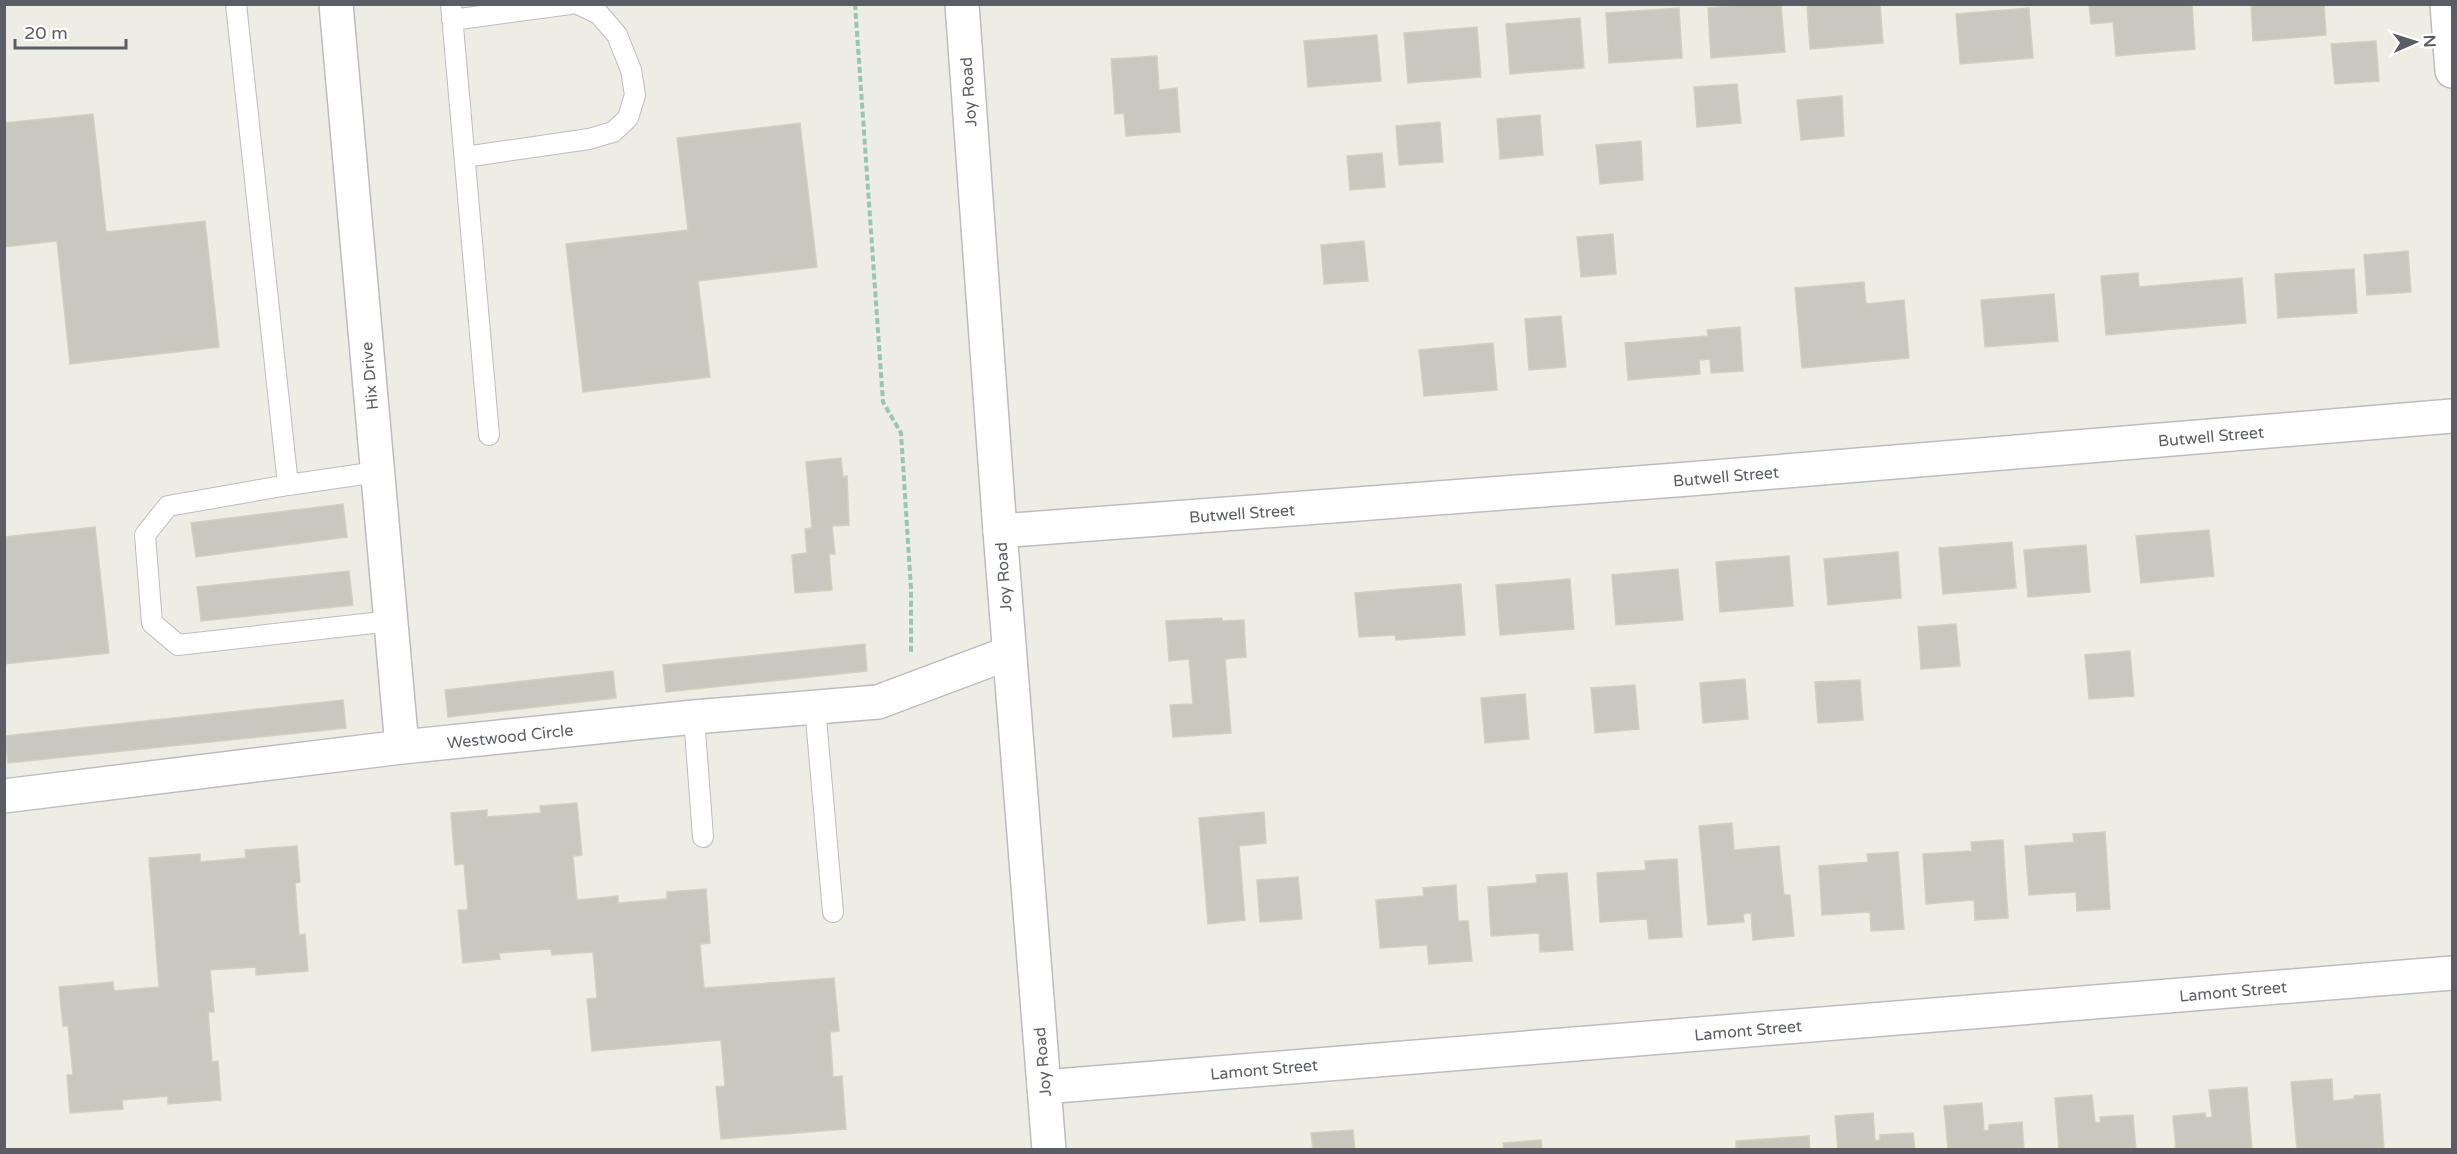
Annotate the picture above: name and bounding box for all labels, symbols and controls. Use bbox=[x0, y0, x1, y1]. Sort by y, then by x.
scale bar bbox=[15, 12, 126, 50]
north arrow bbox=[2385, 12, 2445, 72]
text: 20 m bbox=[24, 22, 68, 44]
text: N bbox=[2419, 34, 2439, 48]
street label: Joy Road bbox=[957, 56, 981, 128]
street label: Hix Drive bbox=[357, 341, 383, 411]
street label: Butwell Street bbox=[2157, 422, 2265, 452]
street label: Butwell Street bbox=[1672, 462, 1780, 492]
street label: Butwell Street bbox=[1188, 500, 1296, 528]
street label: Joy Road bbox=[992, 541, 1016, 613]
street label: Westwood Circle bbox=[446, 720, 574, 754]
street label: Lamont Street bbox=[2178, 977, 2288, 1007]
street label: Lamont Street bbox=[1693, 1016, 1803, 1046]
street label: Joy Road bbox=[1030, 1026, 1056, 1098]
street label: Lamont Street bbox=[1209, 1055, 1319, 1085]

